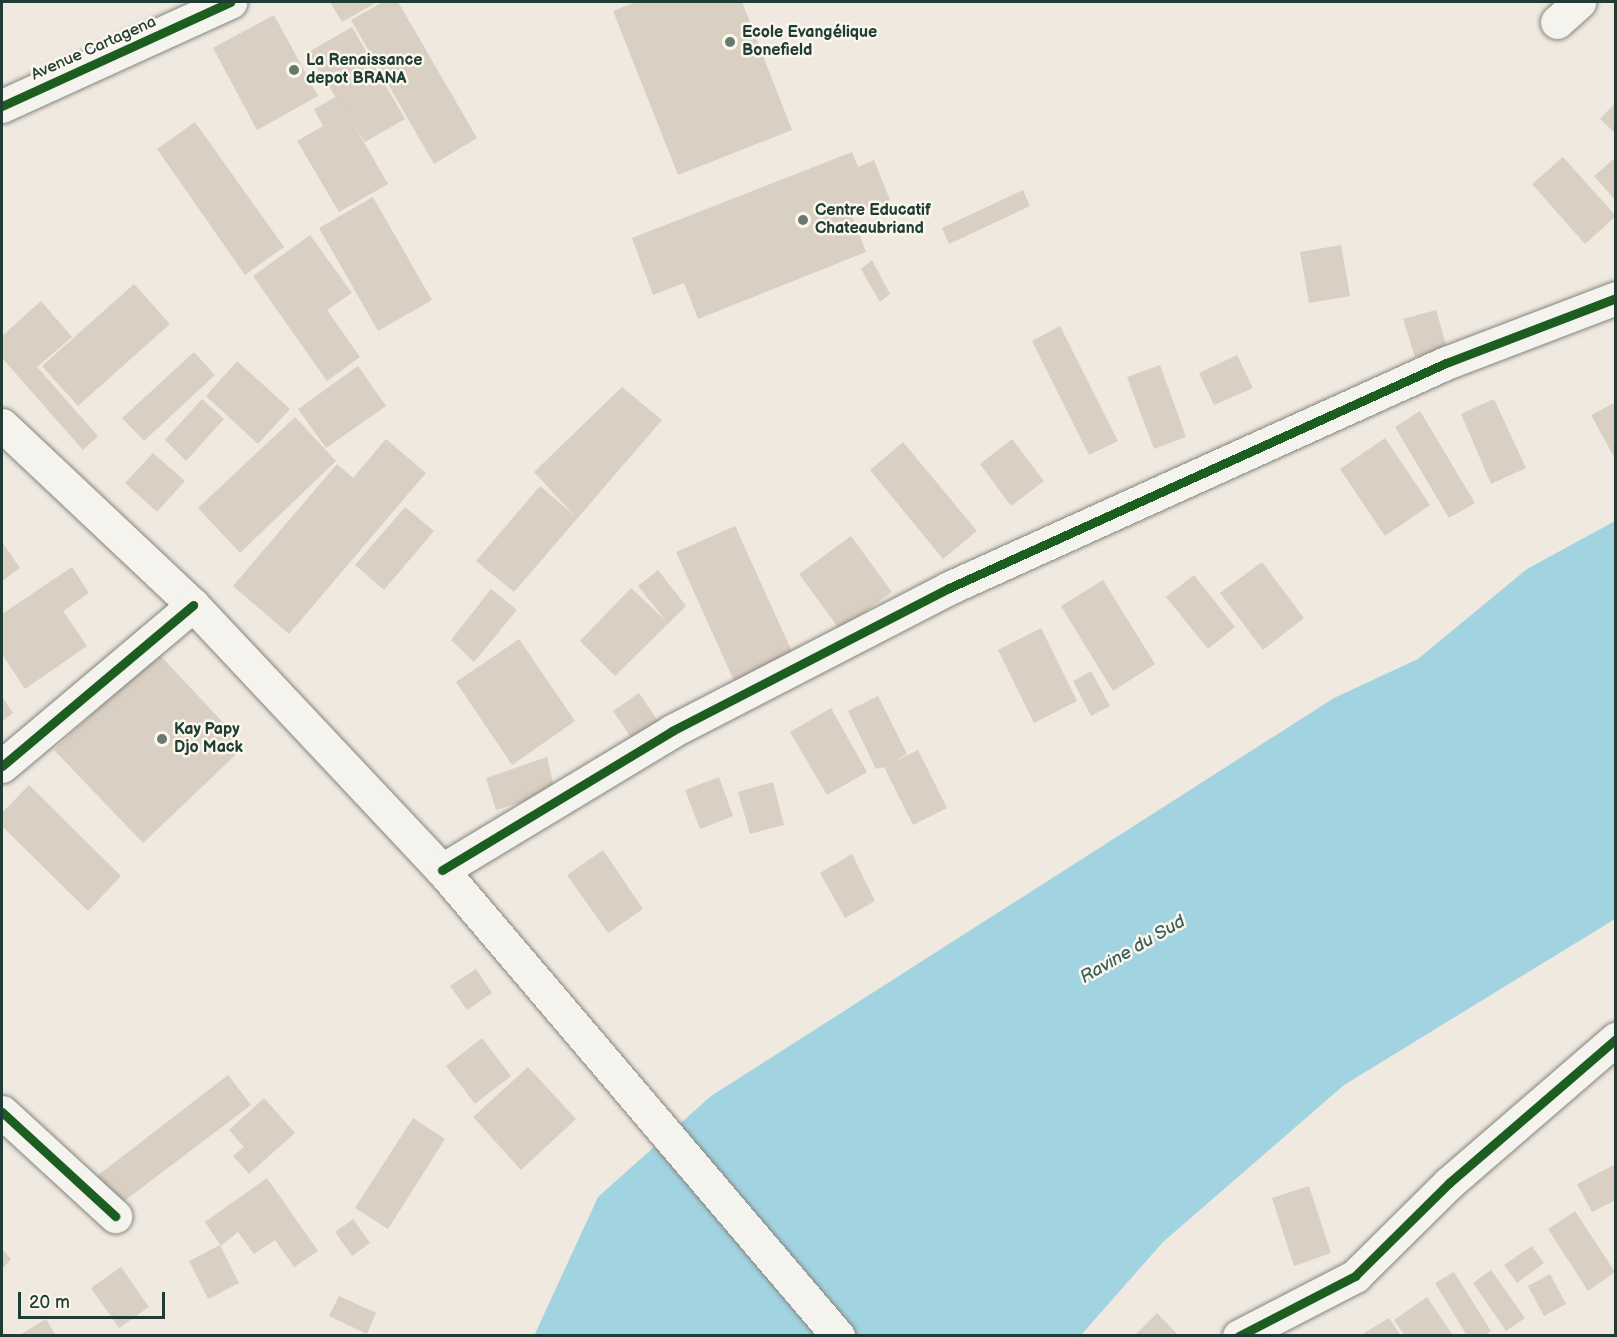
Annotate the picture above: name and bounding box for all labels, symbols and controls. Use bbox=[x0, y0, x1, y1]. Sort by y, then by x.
street label: Avenue Cartagena bbox=[29, 13, 159, 85]
place label: Ecole Evangélique Bonefield bbox=[742, 23, 877, 61]
marker: Ecole Evangélique Bonefield bbox=[723, 35, 737, 49]
place label: La Renaissance depot BRANA bbox=[306, 51, 422, 89]
marker: La Renaissance depot BRANA bbox=[287, 63, 301, 77]
place label: Centre Educatif Chateaubriand bbox=[815, 201, 931, 239]
marker: Centre Educatif Chateaubriand bbox=[796, 213, 810, 227]
place label: Kay Papy Djo Mack bbox=[174, 720, 243, 758]
marker: Kay Papy Djo Mack bbox=[155, 732, 169, 746]
water label: Ravine du Sud bbox=[1076, 911, 1190, 989]
scale bar bbox=[21, 1280, 168, 1318]
text: 20 m bbox=[29, 1292, 70, 1313]

